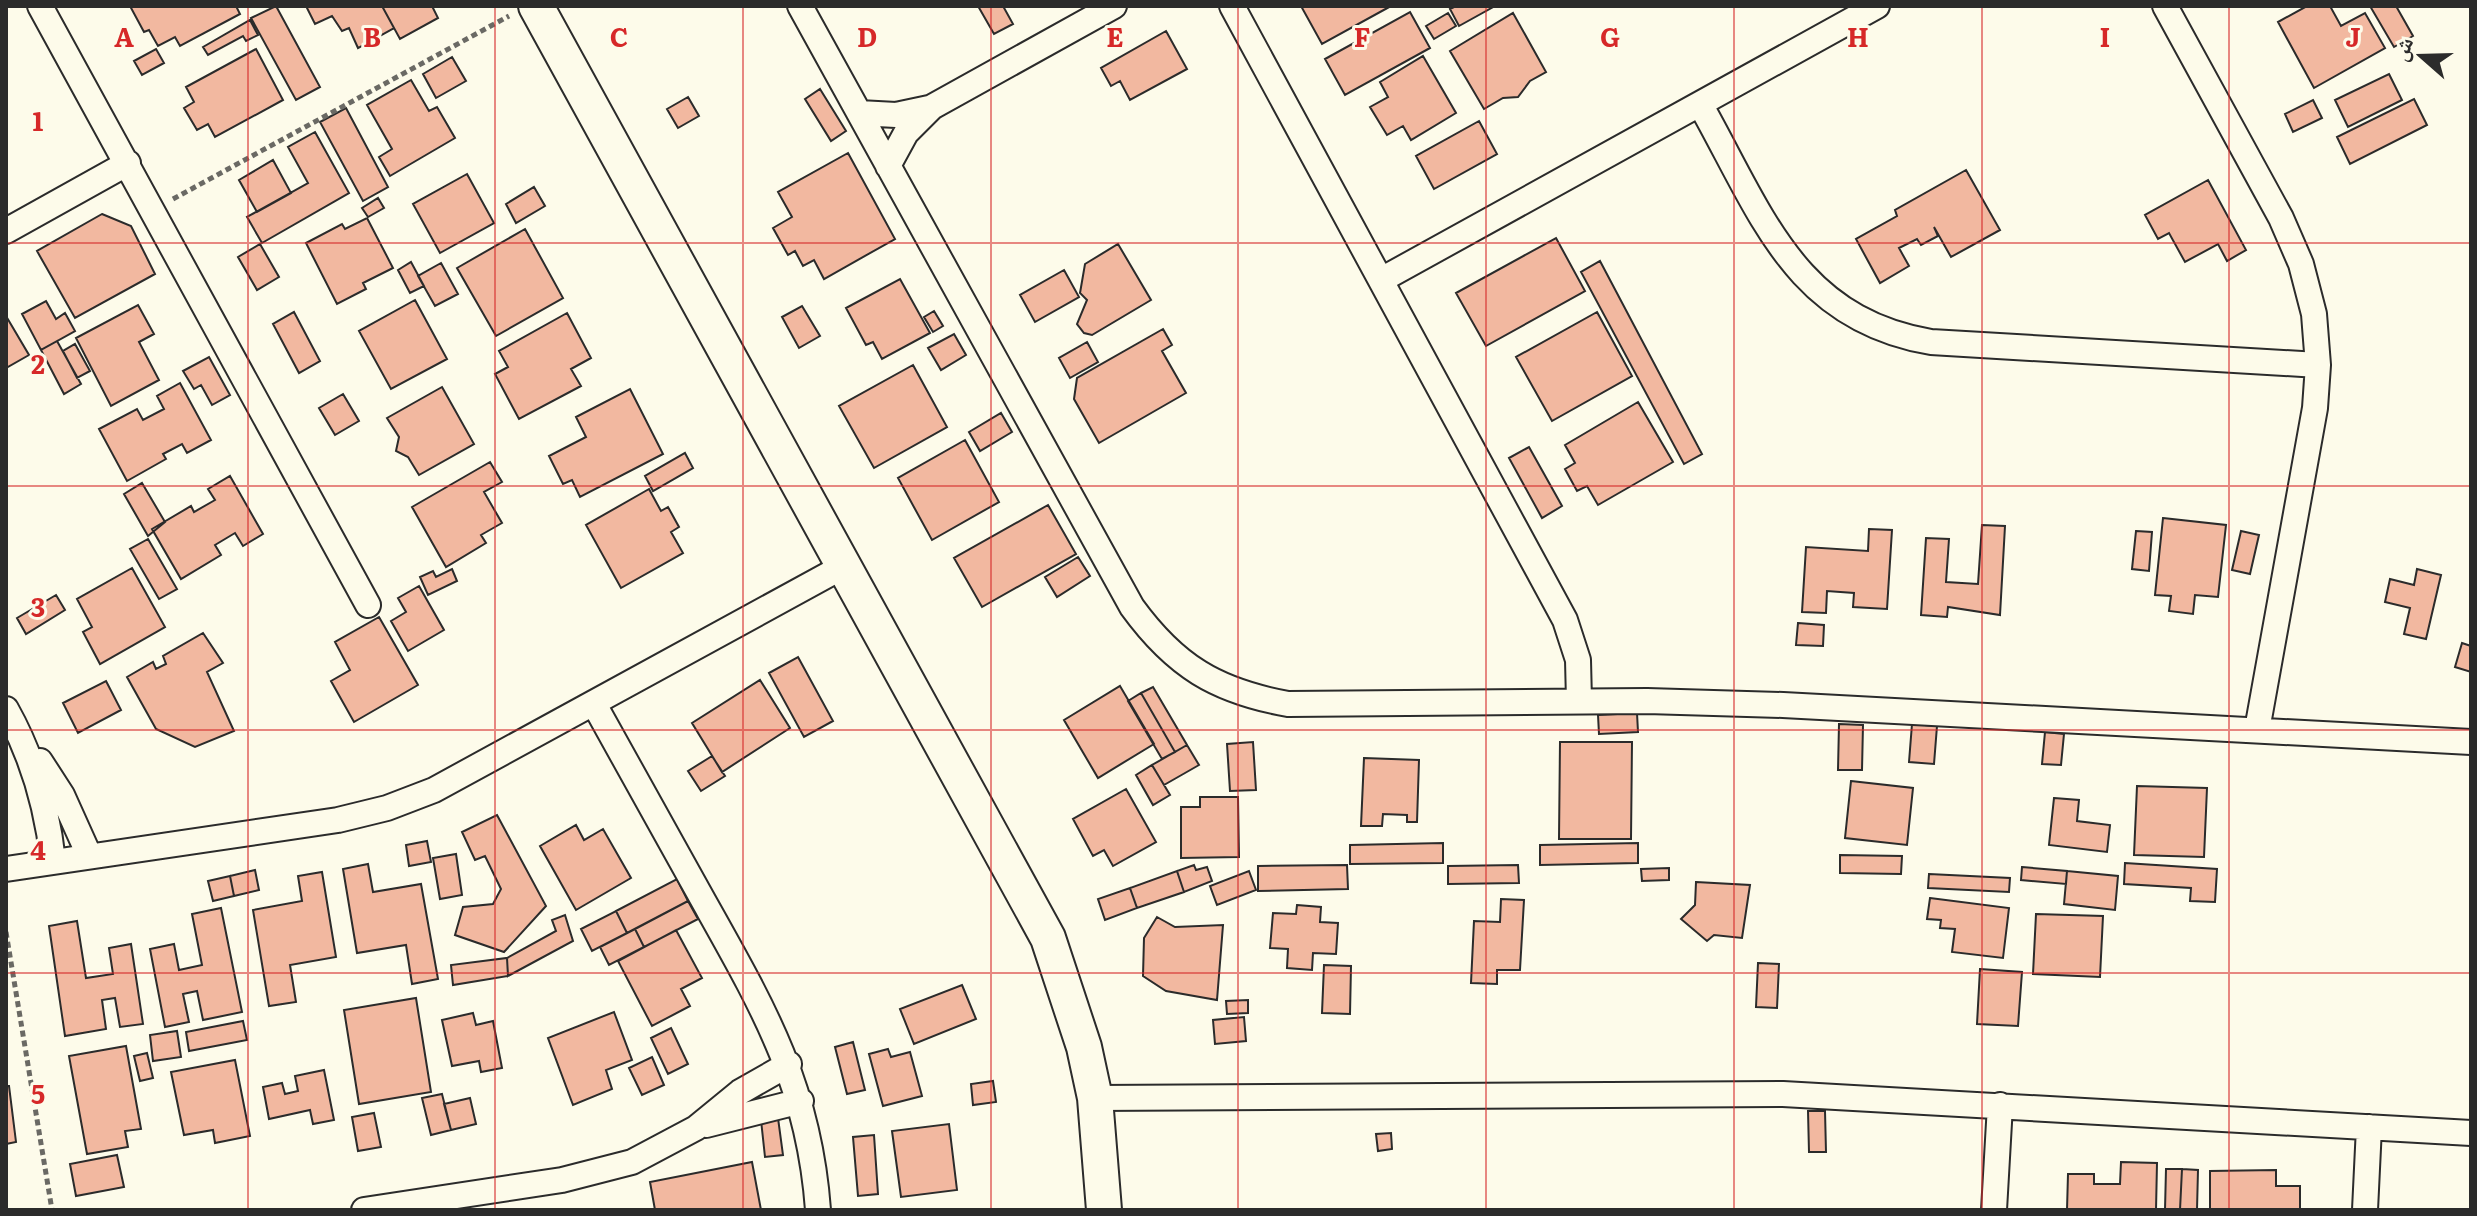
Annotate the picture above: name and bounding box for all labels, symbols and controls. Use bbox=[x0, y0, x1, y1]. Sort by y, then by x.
text: A bbox=[114, 16, 134, 55]
text: B bbox=[363, 16, 381, 55]
text: C bbox=[610, 16, 628, 55]
text: D bbox=[857, 16, 877, 55]
text: E bbox=[1106, 16, 1124, 55]
text: F bbox=[1354, 16, 1370, 55]
text: G bbox=[1600, 16, 1620, 55]
text: H bbox=[1847, 16, 1869, 55]
text: I bbox=[2100, 16, 2110, 55]
text: J bbox=[2346, 16, 2361, 55]
north arrow bbox=[2381, 16, 2461, 96]
text: ش bbox=[2381, 32, 2420, 65]
text: 1 bbox=[33, 100, 44, 139]
text: 2 bbox=[31, 343, 45, 382]
text: 3 bbox=[31, 586, 45, 625]
text: 4 bbox=[30, 829, 46, 868]
text: 5 bbox=[31, 1073, 45, 1112]

